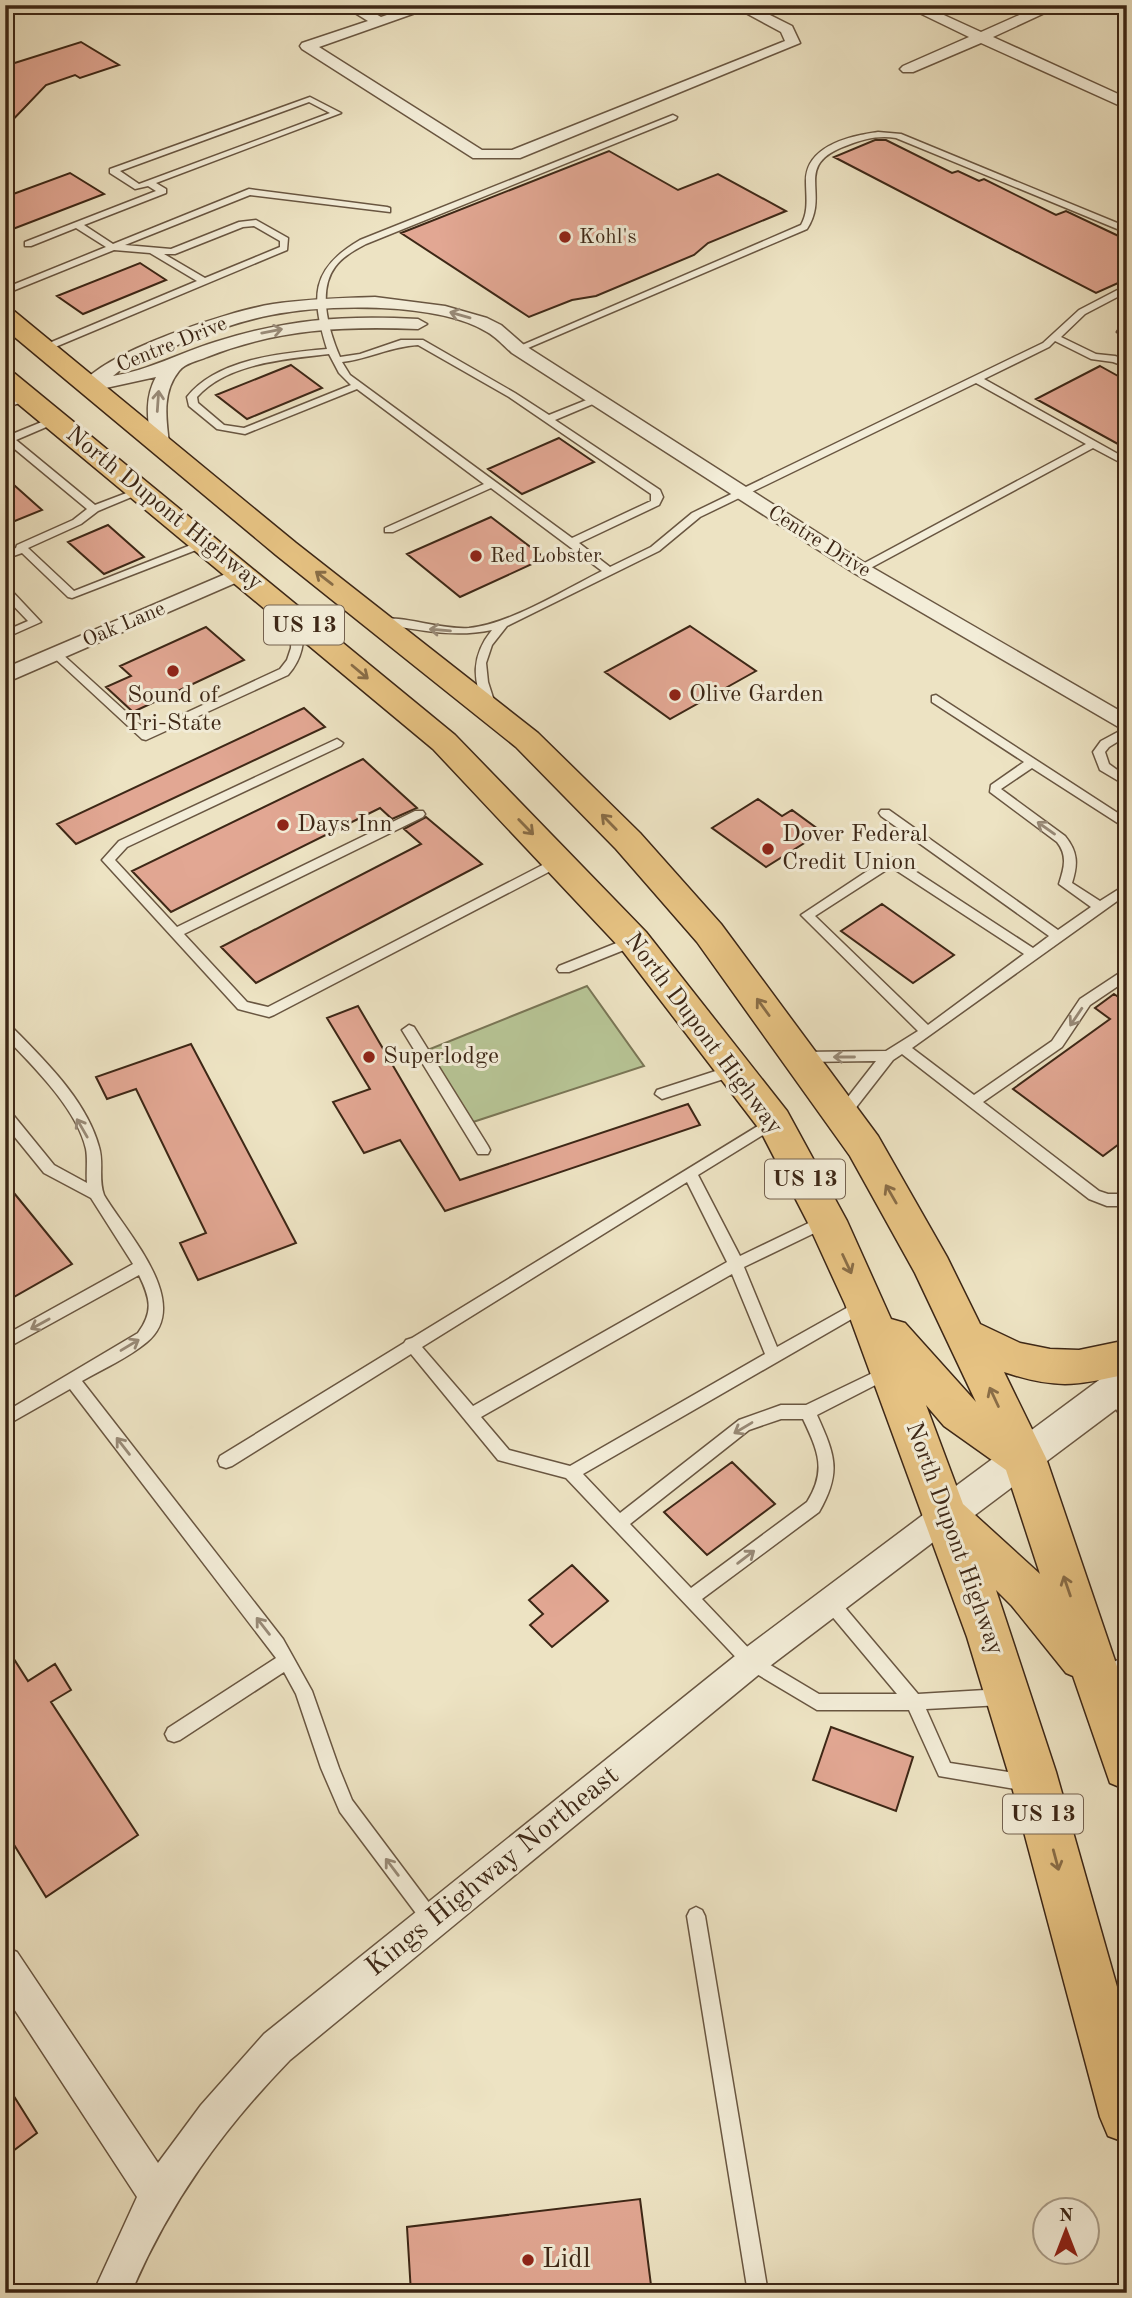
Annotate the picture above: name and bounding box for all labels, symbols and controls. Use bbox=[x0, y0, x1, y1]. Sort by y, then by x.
place label: Kohl's bbox=[579, 227, 637, 248]
marker: Kohl's bbox=[557, 229, 573, 245]
one-way arrow bbox=[449, 308, 471, 321]
street label: Centre Drive bbox=[114, 313, 230, 377]
one-way arrow bbox=[260, 324, 283, 337]
one-way arrow bbox=[152, 390, 165, 413]
street label: North Dupont Highway bbox=[61, 422, 267, 596]
street label: Centre Drive bbox=[764, 502, 874, 582]
place label: Red Lobster bbox=[490, 546, 602, 567]
marker: Red Lobster bbox=[468, 548, 484, 564]
one-way arrow bbox=[315, 570, 333, 585]
street label: Oak Lane bbox=[80, 598, 168, 652]
road number: US 13 bbox=[264, 606, 344, 645]
one-way arrow bbox=[429, 623, 452, 636]
marker: Sound of Tri-State bbox=[165, 663, 181, 679]
one-way arrow bbox=[351, 664, 369, 680]
place label: Olive Garden bbox=[689, 683, 824, 707]
place label: Sound of Tri-State bbox=[125, 684, 221, 736]
marker: Olive Garden bbox=[667, 687, 683, 703]
place label: Days Inn bbox=[297, 813, 392, 837]
one-way arrow bbox=[601, 814, 618, 831]
marker: Days Inn bbox=[275, 817, 291, 833]
one-way arrow bbox=[518, 818, 535, 835]
one-way arrow bbox=[1037, 821, 1056, 835]
place label: Dover Federal Credit Union bbox=[782, 823, 928, 875]
marker: Dover Federal Credit Union bbox=[760, 841, 776, 857]
street label: North Dupont Highway bbox=[619, 929, 787, 1140]
one-way arrow bbox=[755, 998, 770, 1016]
one-way arrow bbox=[1069, 1007, 1083, 1026]
place label: Superlodge bbox=[383, 1045, 499, 1069]
marker: Superlodge bbox=[361, 1049, 377, 1065]
one-way arrow bbox=[833, 1050, 856, 1064]
one-way arrow bbox=[75, 1118, 89, 1138]
road number: US 13 bbox=[765, 1160, 845, 1198]
one-way arrow bbox=[884, 1184, 897, 1205]
one-way arrow bbox=[841, 1253, 854, 1275]
one-way arrow bbox=[30, 1317, 50, 1331]
one-way arrow bbox=[120, 1337, 140, 1351]
one-way arrow bbox=[987, 1387, 1001, 1408]
street label: North Dupont Highway bbox=[901, 1419, 1007, 1659]
one-way arrow bbox=[734, 1421, 754, 1435]
one-way arrow bbox=[116, 1438, 131, 1456]
one-way arrow bbox=[736, 1549, 755, 1564]
one-way arrow bbox=[1060, 1575, 1072, 1597]
one-way arrow bbox=[256, 1617, 271, 1635]
street label: Kings Highway Northeast bbox=[361, 1762, 625, 1982]
road number: US 13 bbox=[1003, 1795, 1083, 1834]
one-way arrow bbox=[1050, 1848, 1063, 1871]
one-way arrow bbox=[385, 1859, 400, 1877]
north arrow bbox=[1030, 2196, 1100, 2266]
text: N bbox=[1059, 2207, 1074, 2226]
place label: Lidl bbox=[542, 2246, 591, 2274]
marker: Lidl bbox=[520, 2252, 536, 2268]

